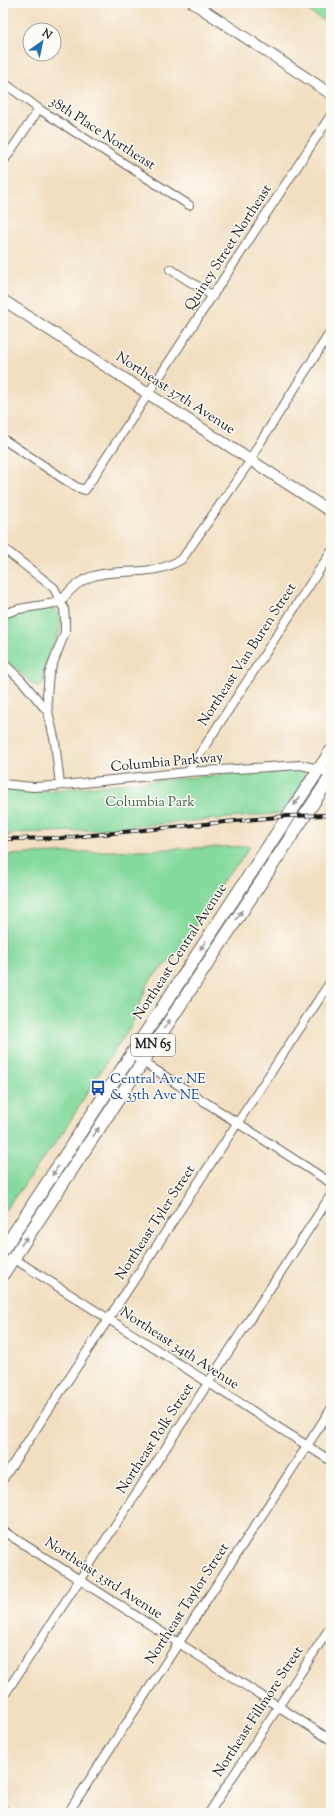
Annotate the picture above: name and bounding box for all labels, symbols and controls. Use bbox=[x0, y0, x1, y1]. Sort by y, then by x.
north arrow bbox=[22, 22, 62, 62]
text: N bbox=[38, 25, 55, 44]
street label: 38th Place Northeast bbox=[45, 92, 159, 176]
street label: Quincy Street Northeast bbox=[181, 181, 278, 315]
street label: Northeast 37th Avenue bbox=[112, 348, 238, 440]
street label: Northeast Van Buren Street bbox=[194, 579, 302, 731]
street label: Columbia Parkway bbox=[110, 748, 224, 778]
park label: Columbia Park bbox=[105, 793, 195, 813]
one-way arrow bbox=[293, 796, 301, 807]
street label: Northeast Central Avenue bbox=[129, 880, 233, 1024]
one-way arrow bbox=[235, 910, 243, 920]
one-way arrow bbox=[199, 940, 207, 950]
one-way arrow bbox=[163, 1019, 171, 1029]
road number: MN 65 bbox=[131, 1034, 175, 1056]
place label: Central Ave NE & 35th Ave NE bbox=[110, 1070, 206, 1106]
bus stop icon: Central Ave NE & 35th Ave NE bbox=[89, 1079, 107, 1097]
one-way arrow bbox=[92, 1127, 100, 1137]
street label: Northeast Tyler Street bbox=[111, 1162, 201, 1284]
one-way arrow bbox=[51, 1166, 59, 1176]
one-way arrow bbox=[21, 1235, 28, 1247]
street label: Northeast 34th Avenue bbox=[116, 1303, 242, 1395]
street label: Northeast Polk Street bbox=[113, 1379, 200, 1498]
street label: Northeast 33rd Avenue bbox=[40, 1533, 166, 1625]
street label: Northeast Taylor Street bbox=[141, 1539, 235, 1668]
street label: Northeast Fillmore Street bbox=[209, 1643, 309, 1781]

